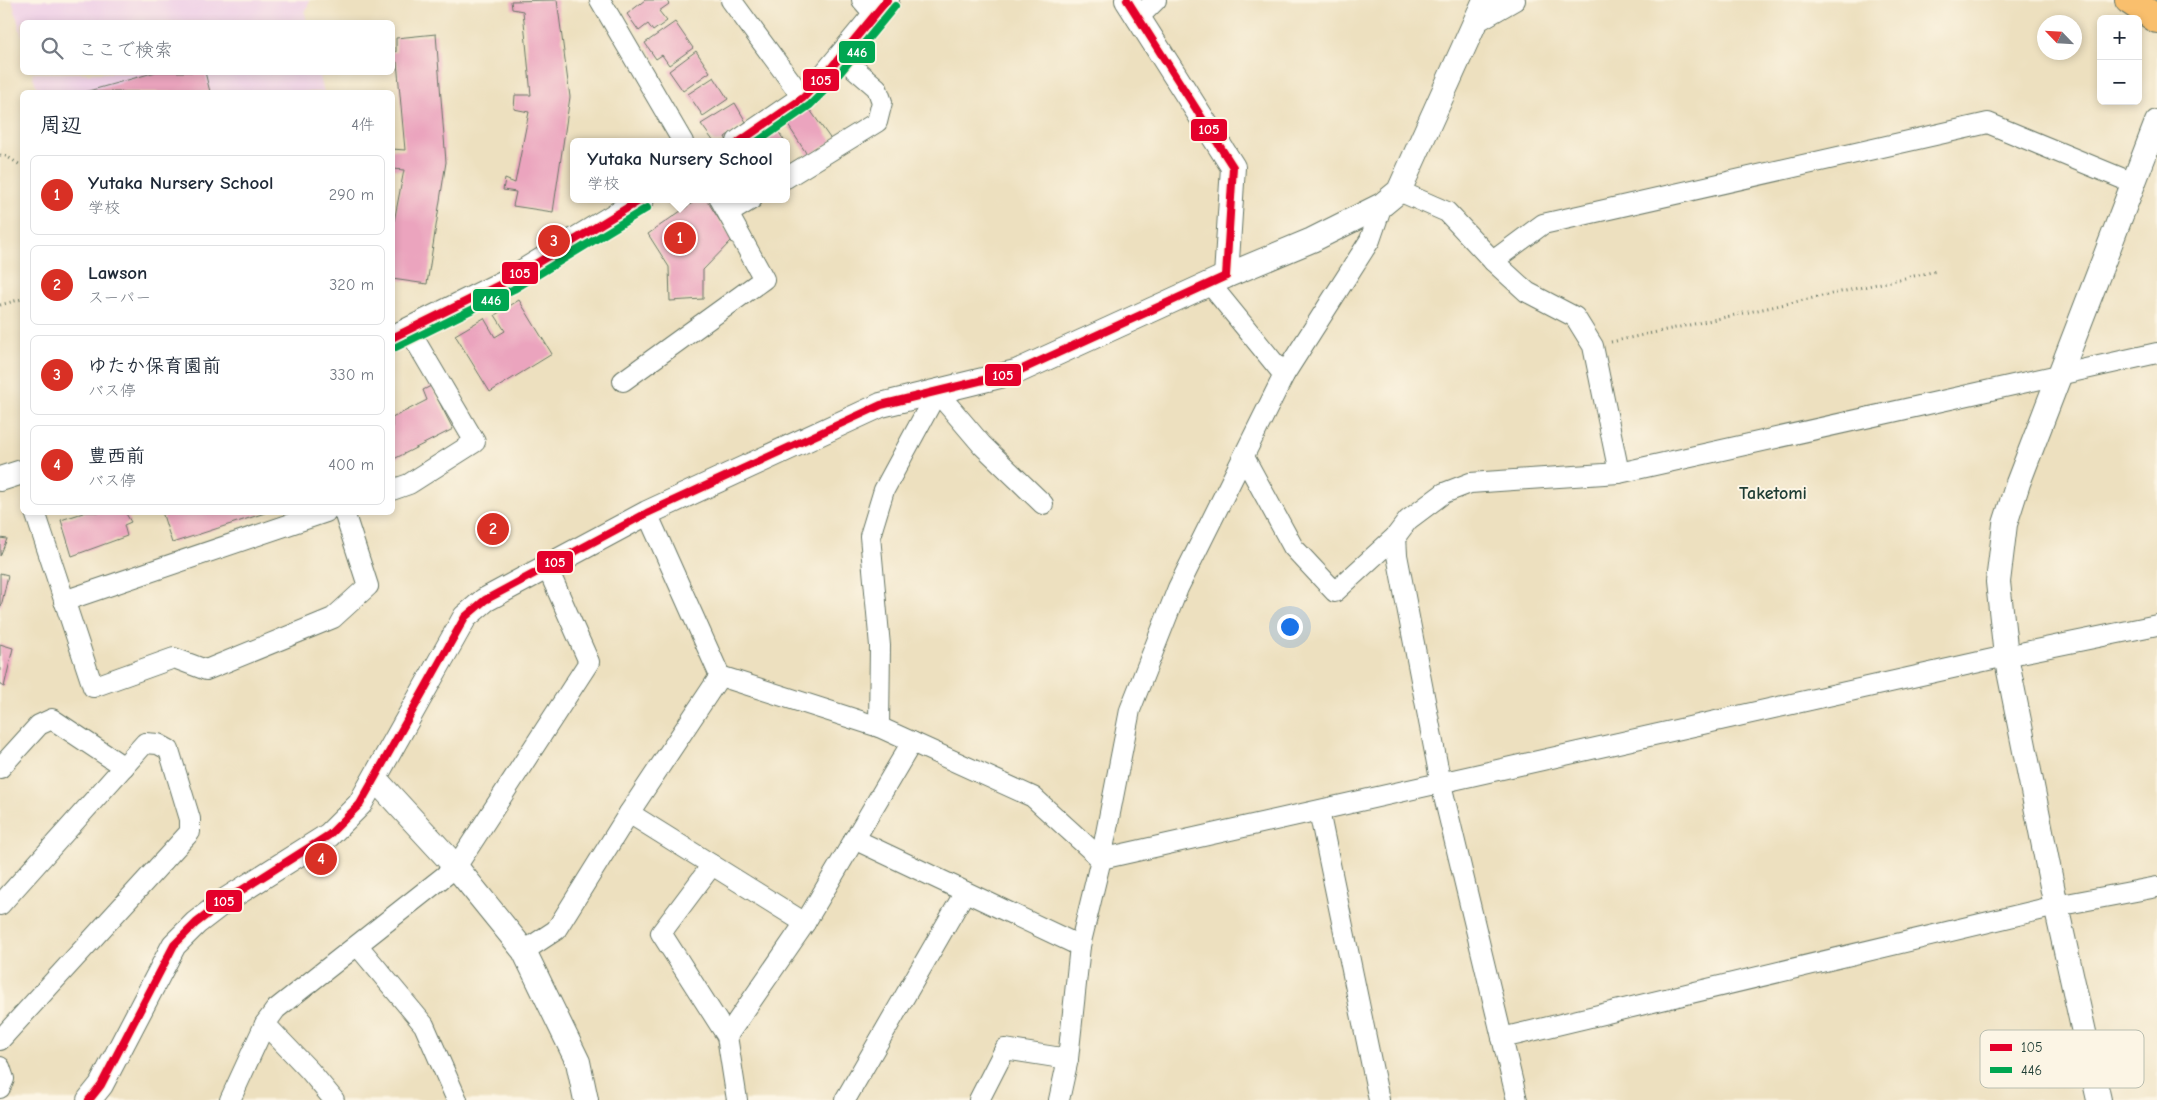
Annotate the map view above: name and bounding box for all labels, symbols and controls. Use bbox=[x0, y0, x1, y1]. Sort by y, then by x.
north arrow bbox=[2037, 15, 2082, 60]
map controls bbox=[2097, 15, 2142, 105]
button: + bbox=[2097, 15, 2142, 60]
search box bbox=[20, 20, 395, 75]
icon: search bbox=[38, 34, 66, 62]
text: ここで検索 bbox=[78, 39, 173, 61]
line badge: 446 bbox=[838, 40, 876, 64]
text: 446 bbox=[847, 44, 867, 61]
button: − bbox=[2097, 60, 2142, 105]
line badge: 105 bbox=[802, 68, 840, 92]
text: 105 bbox=[811, 72, 831, 89]
text: 周辺 bbox=[40, 113, 82, 137]
text: 4件 bbox=[351, 116, 375, 134]
line badge: 105 bbox=[1190, 118, 1228, 142]
text: 105 bbox=[1199, 121, 1219, 138]
popup bbox=[570, 138, 790, 203]
text: Yutaka Nursery School bbox=[587, 148, 773, 170]
text: Yutaka Nursery School bbox=[88, 172, 274, 194]
text: 学校 bbox=[587, 175, 619, 193]
text: 1 bbox=[54, 186, 60, 204]
text: 290 m bbox=[329, 186, 374, 204]
text: 学校 bbox=[88, 199, 120, 217]
pin: 1 bbox=[664, 219, 696, 257]
pin: 3 bbox=[538, 222, 570, 260]
line badge: 105 bbox=[501, 261, 539, 285]
text: Lawson bbox=[88, 262, 147, 284]
text: 105 bbox=[510, 265, 530, 282]
text: 2 bbox=[53, 276, 61, 294]
text: 320 m bbox=[329, 276, 374, 294]
line badge: 446 bbox=[472, 288, 510, 312]
text: スーパー bbox=[88, 289, 151, 307]
text: 446 bbox=[481, 292, 501, 309]
text: ゆたか保育園前 bbox=[88, 355, 221, 377]
line badge: 105 bbox=[984, 363, 1022, 387]
text: 3 bbox=[53, 366, 61, 384]
text: 330 m bbox=[329, 366, 374, 384]
text: 105 bbox=[993, 367, 1013, 384]
text: バス停 bbox=[88, 382, 136, 400]
text: 豊西前 bbox=[88, 445, 145, 467]
text: 4 bbox=[53, 456, 61, 474]
text: 400 m bbox=[328, 456, 374, 474]
text: バス停 bbox=[88, 472, 136, 490]
district label: Taketomi bbox=[1739, 483, 1807, 504]
pin: 2 bbox=[477, 510, 509, 548]
line badge: 105 bbox=[536, 550, 574, 574]
text: 105 bbox=[545, 554, 565, 571]
your location bbox=[1277, 614, 1303, 640]
pin: 4 bbox=[305, 840, 337, 878]
line badge: 105 bbox=[205, 889, 243, 913]
text: 105 bbox=[214, 893, 234, 910]
legend bbox=[1980, 1030, 2144, 1088]
text: 105 bbox=[2021, 1039, 2043, 1056]
text: 446 bbox=[2021, 1062, 2042, 1079]

